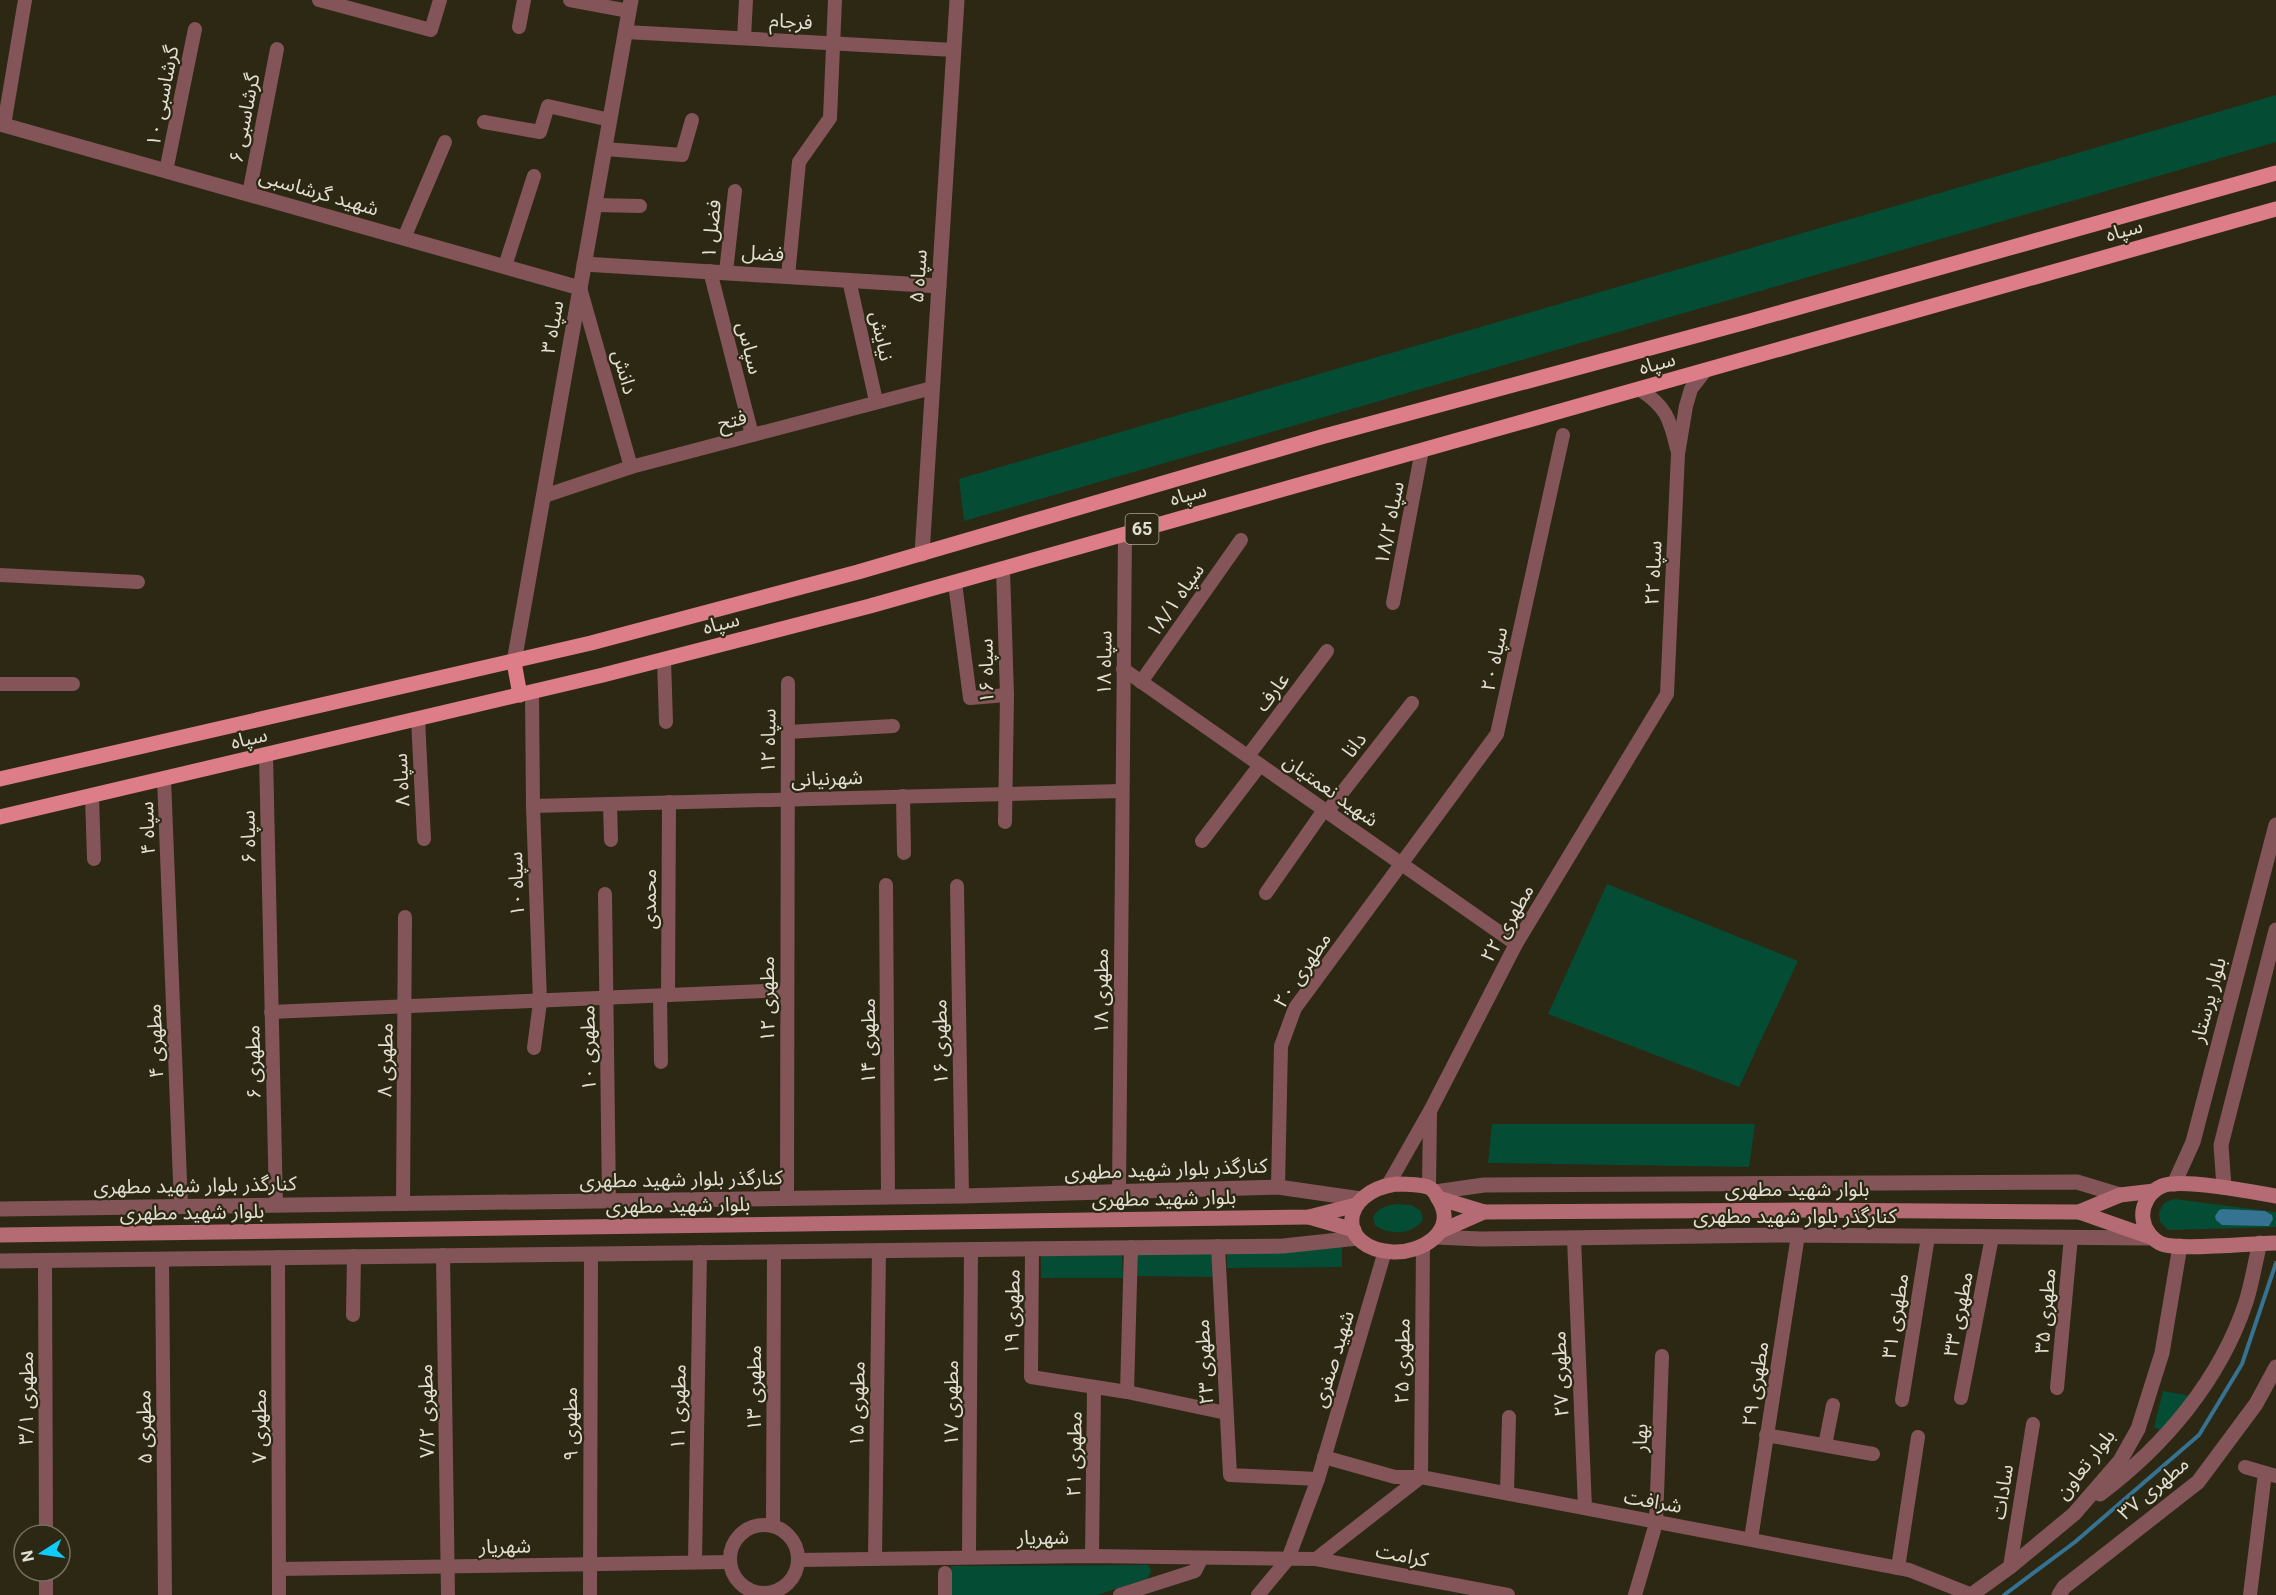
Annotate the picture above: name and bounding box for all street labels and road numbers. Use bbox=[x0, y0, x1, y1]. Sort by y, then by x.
street label: فرجام bbox=[769, 8, 813, 37]
street label: گرشاسبی ۱۰ bbox=[140, 43, 184, 148]
street label: گرشاسبی ۶ bbox=[224, 70, 265, 165]
street label: شهید گرشاسبی bbox=[256, 163, 382, 221]
street label: فضل ۱ bbox=[696, 198, 726, 260]
street label: سپاه bbox=[2103, 213, 2145, 248]
street label: فضل bbox=[741, 240, 785, 266]
street label: سپاه ۵ bbox=[904, 248, 933, 304]
street label: سپاه ۳ bbox=[536, 299, 570, 356]
street label: نیایش bbox=[865, 309, 899, 363]
street label: سپاس bbox=[731, 319, 768, 377]
street label: دانش bbox=[607, 347, 643, 397]
street label: سپاه bbox=[1636, 347, 1678, 381]
street label: فتح bbox=[715, 405, 750, 438]
street label: سپاه bbox=[1167, 477, 1209, 512]
street label: سپاه ۱۸/۲ bbox=[1369, 479, 1410, 567]
road number: 65 bbox=[1126, 514, 1158, 544]
street label: سپاه ۲۲ bbox=[1639, 540, 1668, 606]
street label: سپاه ۱۸/۱ bbox=[1141, 558, 1210, 642]
street label: سپاه bbox=[700, 607, 742, 640]
street label: سپاه ۲۰ bbox=[1476, 625, 1514, 693]
street label: سپاه ۱۸ bbox=[1091, 630, 1118, 696]
street label: سپاه ۱۶ bbox=[973, 638, 1000, 704]
street label: عارف bbox=[1250, 668, 1294, 716]
street label: سپاه ۱۲ bbox=[755, 708, 782, 774]
street label: سپاه bbox=[228, 722, 270, 755]
street label: دانا bbox=[1337, 728, 1371, 762]
street label: شهید نعمتیان bbox=[1279, 748, 1383, 832]
street label: سپاه ۸ bbox=[388, 753, 416, 807]
street label: شهرنیانی bbox=[791, 765, 863, 791]
street label: سپاه ۴ bbox=[134, 801, 161, 855]
street label: سپاه ۶ bbox=[236, 810, 262, 864]
street label: سپاه ۱۰ bbox=[503, 851, 530, 917]
street label: محمدی bbox=[637, 869, 661, 929]
street label: مطهری ۲۲ bbox=[1475, 880, 1539, 966]
street label: مطهری ۲۰ bbox=[1268, 928, 1336, 1012]
street label: مطهری ۱۸ bbox=[1089, 948, 1113, 1034]
street label: بلوار پرستار bbox=[2185, 955, 2232, 1047]
street label: مطهری ۱۲ bbox=[755, 956, 779, 1042]
street label: مطهری ۱۴ bbox=[856, 998, 880, 1084]
street label: مطهری ۱۶ bbox=[927, 999, 953, 1085]
street label: مطهری ۴ bbox=[142, 1003, 168, 1079]
street label: مطهری ۱۰ bbox=[575, 1005, 601, 1091]
street label: مطهری ۸ bbox=[372, 1023, 398, 1097]
street label: مطهری ۶ bbox=[240, 1025, 266, 1099]
street label: کنارگذر بلوار شهید مطهری bbox=[1064, 1153, 1269, 1185]
street label: کنارگذر بلوار شهید مطهری bbox=[579, 1165, 784, 1193]
street label: کنارگذر بلوار شهید مطهری bbox=[93, 1171, 298, 1199]
street label: بلوار شهید مطهری bbox=[1725, 1177, 1869, 1201]
street label: بلوار شهید مطهری bbox=[1091, 1185, 1237, 1211]
street label: بلوار شهید مطهری bbox=[605, 1192, 751, 1218]
street label: بلوار شهید مطهری bbox=[119, 1199, 265, 1225]
street label: کنارگذر بلوار شهید مطهری bbox=[1693, 1204, 1897, 1228]
street label: مطهری ۳۵ bbox=[2029, 1267, 2061, 1355]
street label: مطهری ۱۹ bbox=[999, 1269, 1025, 1355]
street label: مطهری ۳۳ bbox=[1938, 1270, 1978, 1358]
street label: مطهری ۳۱ bbox=[1876, 1272, 1914, 1360]
street label: شهید صفری bbox=[1307, 1308, 1359, 1410]
street label: مطهری ۲۵ bbox=[1389, 1318, 1415, 1404]
street label: مطهری ۲۳ bbox=[1190, 1319, 1218, 1405]
street label: مطهری ۲۷ bbox=[1547, 1331, 1573, 1417]
street label: مطهری ۲۹ bbox=[1736, 1340, 1774, 1428]
street label: مطهری ۱۳ bbox=[742, 1345, 766, 1431]
street label: مطهری ۳/۱ bbox=[14, 1351, 38, 1445]
street label: مطهری ۱۷ bbox=[939, 1360, 963, 1446]
street label: مطهری ۱۵ bbox=[844, 1361, 870, 1447]
street label: مطهری ۷/۲ bbox=[413, 1364, 439, 1458]
street label: مطهری ۱۱ bbox=[665, 1364, 691, 1450]
street label: مطهری ۹ bbox=[558, 1387, 582, 1461]
street label: مطهری ۷ bbox=[247, 1389, 271, 1463]
street label: مطهری ۵ bbox=[131, 1390, 157, 1464]
street label: مطهری ۲۱ bbox=[1061, 1411, 1087, 1497]
street label: بهار bbox=[1627, 1423, 1652, 1454]
street label: بلوار تعاون bbox=[2050, 1424, 2120, 1504]
street label: مطهری ۳۷ bbox=[2112, 1451, 2194, 1525]
street label: سادات bbox=[1986, 1463, 2018, 1521]
street label: شرافت bbox=[1622, 1484, 1684, 1518]
street label: شهریار bbox=[1016, 1525, 1069, 1549]
street label: شهریار bbox=[478, 1534, 531, 1558]
street label: کرامت bbox=[1374, 1538, 1431, 1572]

